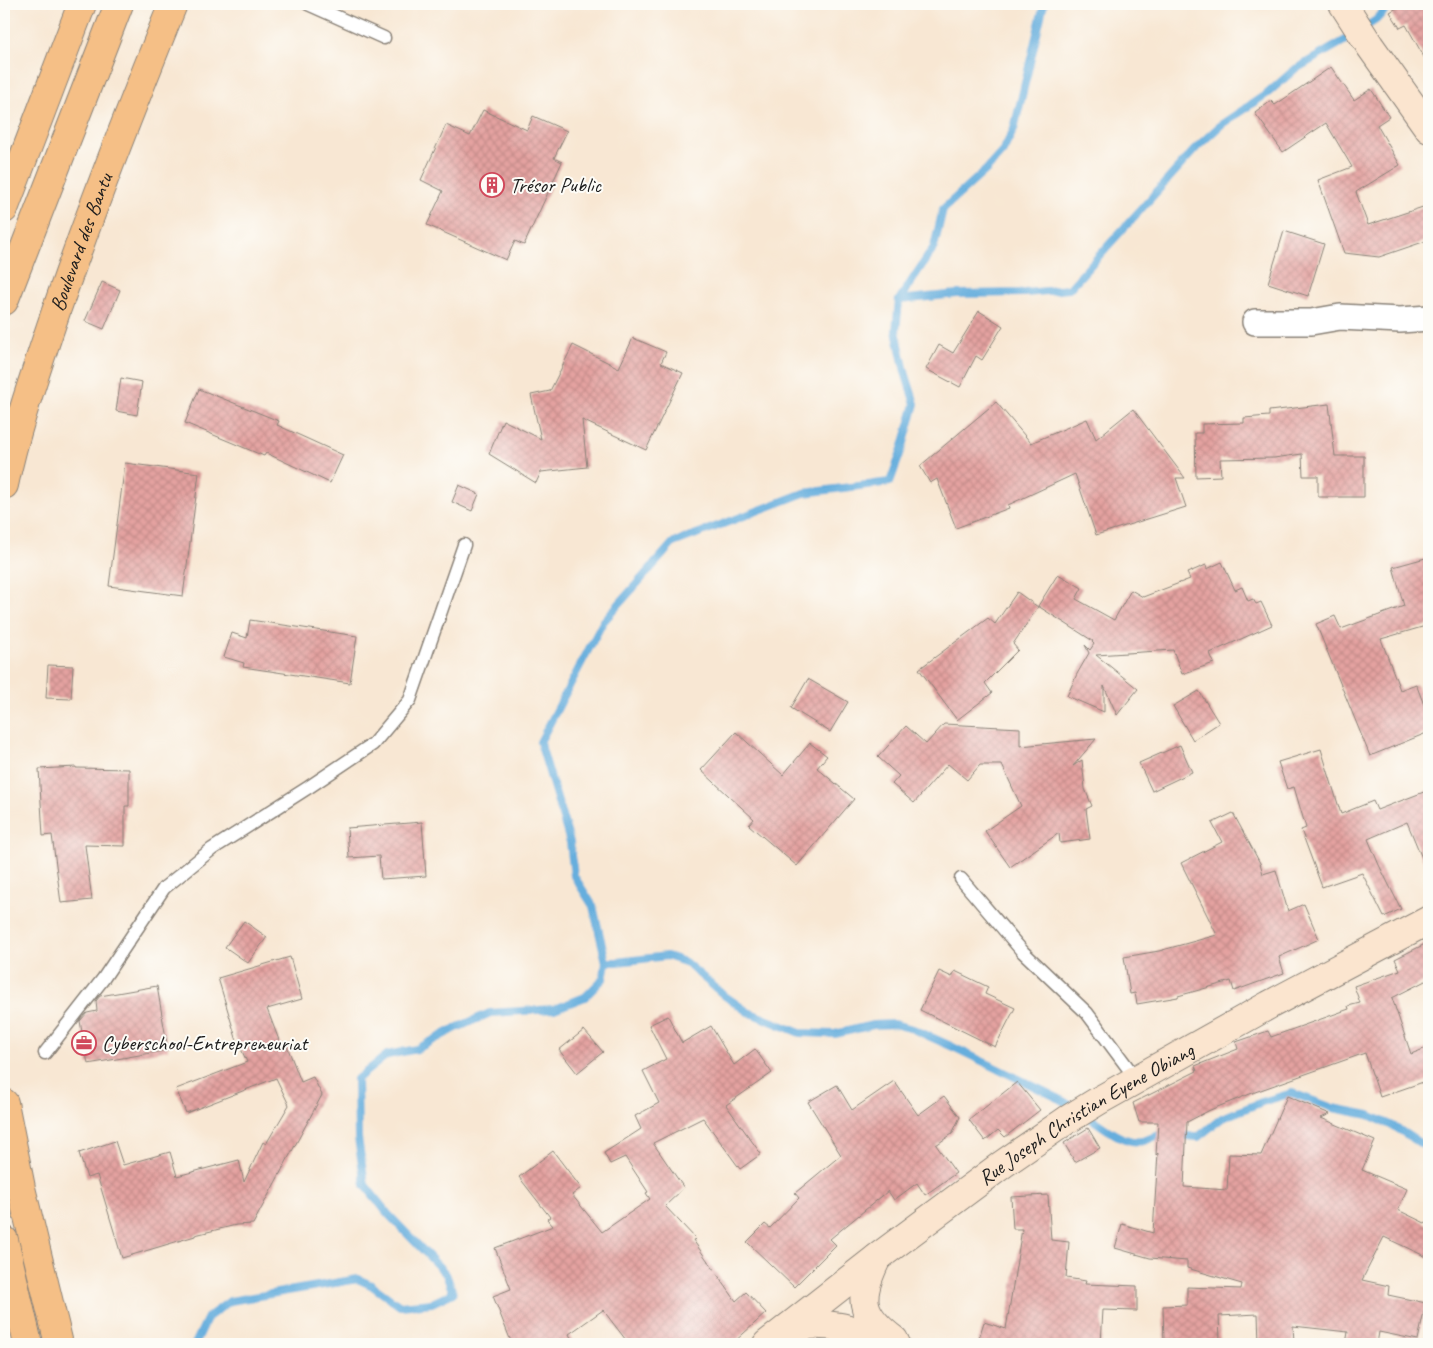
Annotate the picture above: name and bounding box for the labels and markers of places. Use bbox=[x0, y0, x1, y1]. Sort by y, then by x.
building icon: Trésor Public bbox=[479, 172, 505, 198]
place label: Trésor Public bbox=[510, 172, 602, 198]
office icon: Cyberschool-Entrepreneuriat bbox=[71, 1030, 97, 1056]
place label: Cyberschool-Entrepreneuriat bbox=[102, 1030, 309, 1056]

